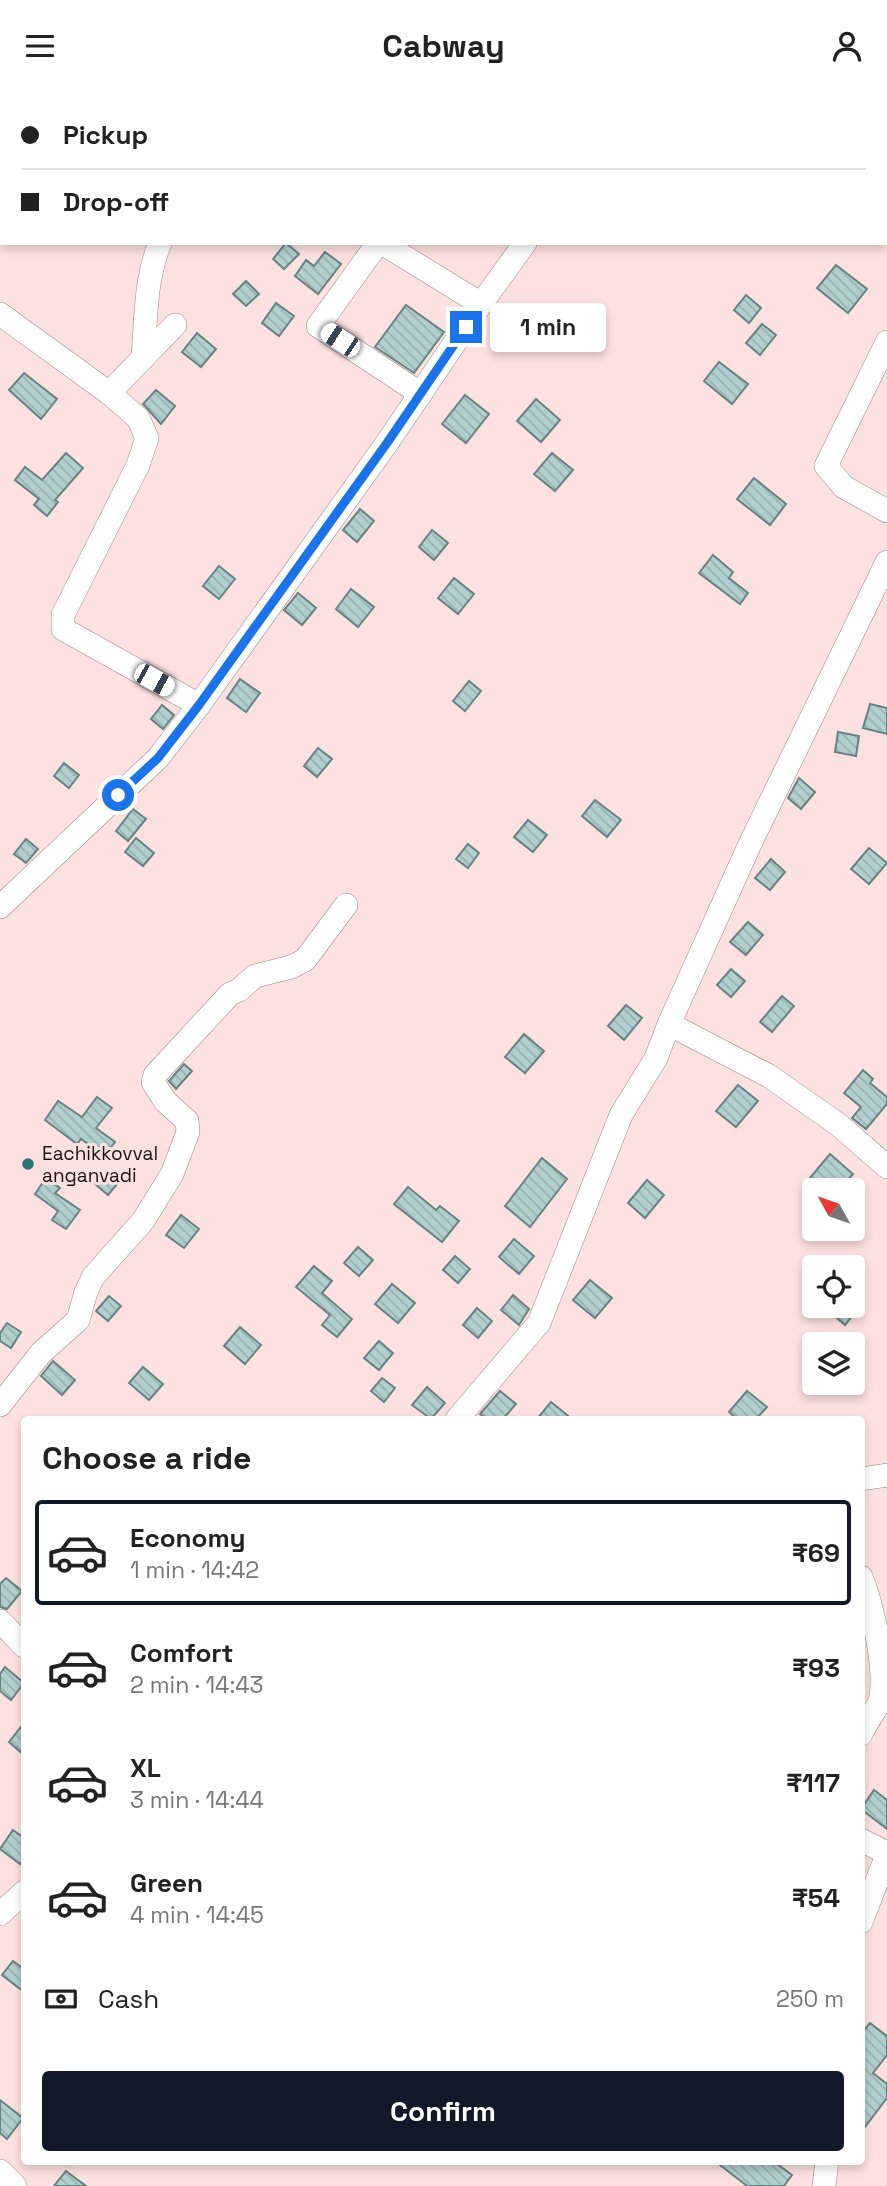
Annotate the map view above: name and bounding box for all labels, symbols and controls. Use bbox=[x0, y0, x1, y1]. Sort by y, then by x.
text: Cabway bbox=[382, 26, 505, 66]
icon: menu bbox=[21, 27, 59, 65]
icon: person bbox=[828, 27, 866, 65]
text: Pickup bbox=[63, 118, 148, 152]
text: Drop-off bbox=[63, 185, 169, 219]
callout: 1 min bbox=[490, 303, 606, 351]
route end bbox=[450, 311, 482, 343]
text: 1 min bbox=[520, 312, 576, 342]
car bbox=[317, 320, 364, 360]
car bbox=[131, 661, 178, 699]
route start bbox=[102, 779, 134, 811]
place label: Eachikkovval anganvadi bbox=[42, 1141, 158, 1188]
marker: Eachikkovval anganvadi bbox=[20, 1156, 36, 1172]
north arrow bbox=[802, 1178, 864, 1241]
map controls bbox=[802, 1178, 865, 1395]
button: locate bbox=[802, 1255, 865, 1318]
button: layers bbox=[802, 1332, 865, 1395]
text: Choose a ride bbox=[42, 1438, 252, 1478]
icon: car bbox=[46, 1521, 109, 1584]
text: Economy bbox=[130, 1521, 246, 1555]
text: ₹69 bbox=[792, 1536, 840, 1570]
text: 1 min · 14:42 bbox=[130, 1555, 259, 1585]
icon: car bbox=[46, 1636, 109, 1699]
text: Comfort bbox=[130, 1636, 233, 1670]
text: ₹93 bbox=[792, 1651, 840, 1685]
text: 2 min · 14:43 bbox=[130, 1670, 264, 1700]
icon: car bbox=[46, 1751, 109, 1814]
text: XL bbox=[130, 1751, 161, 1785]
text: ₹117 bbox=[786, 1766, 840, 1800]
text: 3 min · 14:44 bbox=[130, 1785, 264, 1815]
icon: car bbox=[46, 1866, 109, 1929]
text: Green bbox=[130, 1866, 203, 1900]
text: ₹54 bbox=[792, 1881, 840, 1915]
text: 4 min · 14:45 bbox=[130, 1900, 264, 1930]
icon: cash bbox=[42, 1980, 80, 2018]
text: Cash bbox=[98, 1982, 159, 2016]
text: 250 m bbox=[776, 1984, 844, 2014]
button: Confirm bbox=[42, 2071, 844, 2151]

